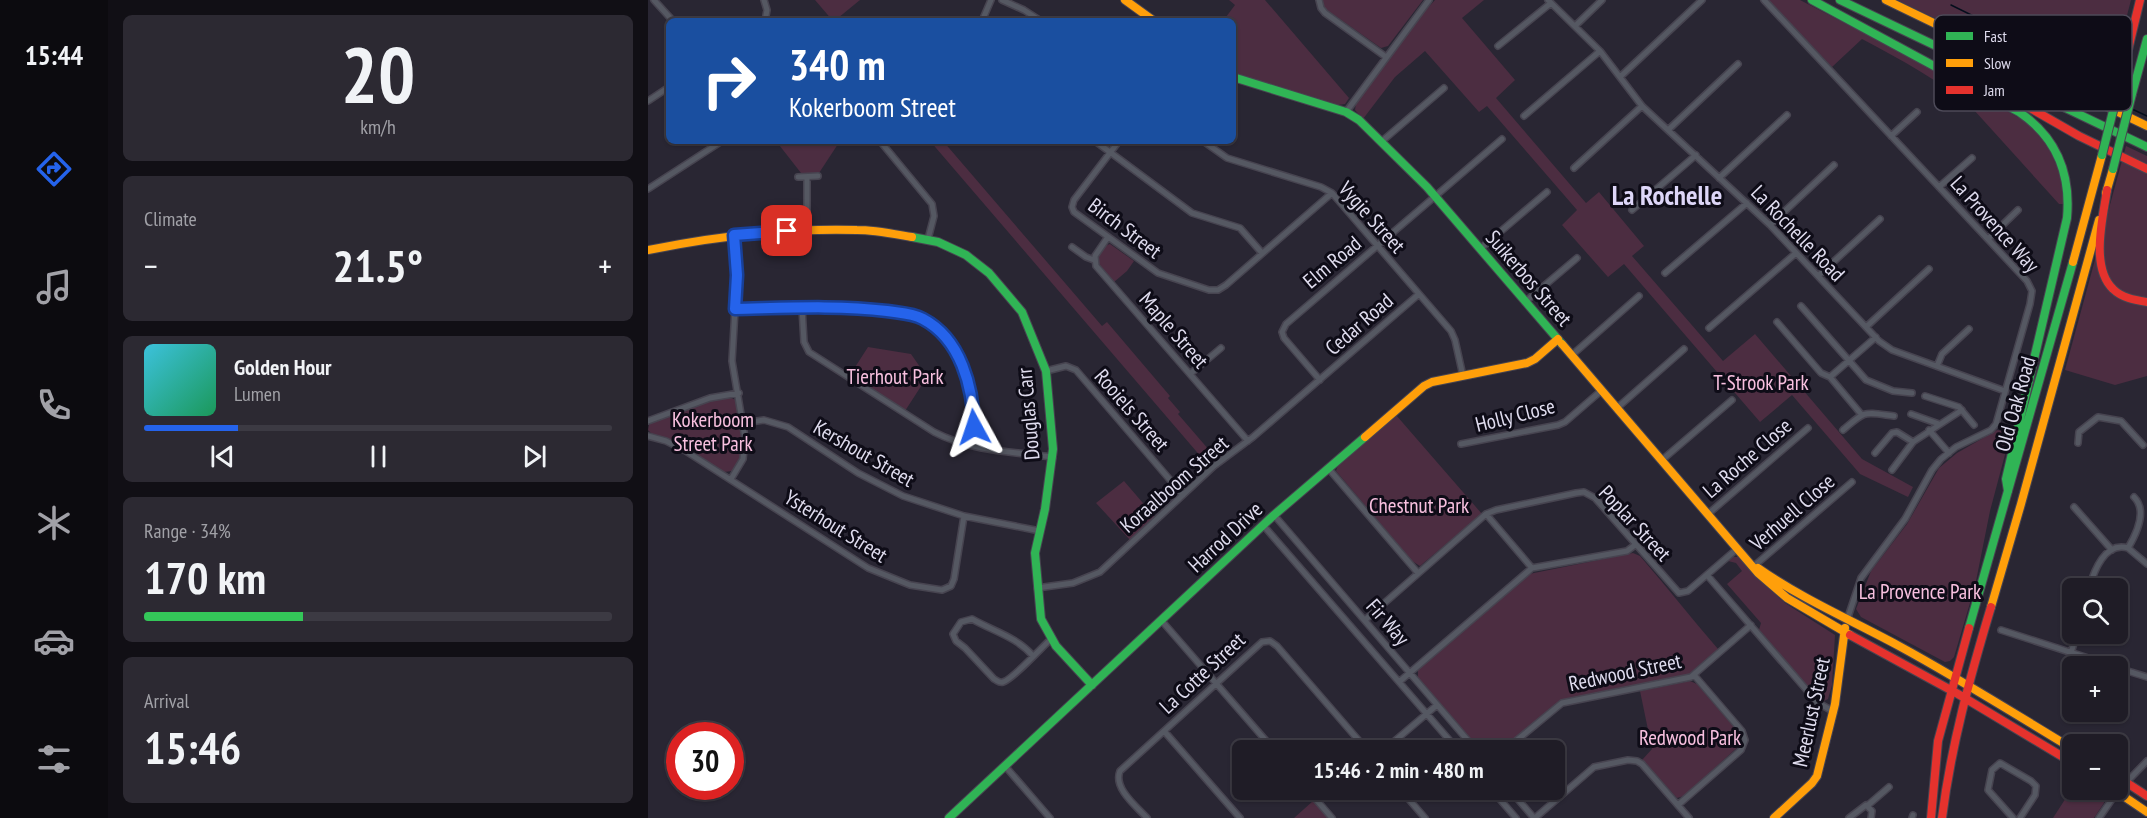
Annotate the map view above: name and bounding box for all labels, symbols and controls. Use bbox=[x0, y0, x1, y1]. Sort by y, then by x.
legend bbox=[1934, 15, 2132, 111]
text: 20 bbox=[341, 24, 415, 125]
text: Fast bbox=[1984, 26, 2007, 46]
text: 340 m bbox=[789, 37, 886, 92]
text: 15:44 bbox=[25, 38, 83, 72]
icon: right bbox=[690, 42, 768, 120]
text: Slow bbox=[1984, 53, 2011, 73]
text: Jam bbox=[1983, 80, 2005, 100]
text: Kokerboom Street bbox=[789, 90, 956, 124]
text: km/h bbox=[360, 114, 396, 140]
icon: directions bbox=[33, 148, 75, 190]
street label: La Provence Way bbox=[1945, 170, 2045, 278]
street label: Vygie Street bbox=[1332, 175, 1411, 259]
district label: La Rochelle bbox=[1612, 178, 1722, 212]
street label: La Rochelle Road bbox=[1745, 179, 1851, 287]
street label: Birch Street bbox=[1083, 192, 1167, 264]
pin bbox=[761, 205, 812, 256]
text: Climate bbox=[144, 206, 197, 232]
icon: arrive bbox=[770, 214, 803, 247]
street label: Suikerbos Street bbox=[1480, 225, 1578, 332]
street label: Elm Road bbox=[1297, 230, 1367, 294]
text: 21.5° bbox=[333, 236, 423, 294]
text: − bbox=[144, 244, 158, 287]
text: + bbox=[598, 244, 612, 287]
icon: music bbox=[33, 266, 75, 308]
street label: Maple Street bbox=[1133, 286, 1215, 374]
street label: Cedar Road bbox=[1319, 287, 1399, 361]
text: Golden Hour bbox=[234, 353, 332, 381]
street label: Old Oak Road bbox=[1989, 353, 2041, 455]
park label: Tierhout Park bbox=[846, 363, 944, 390]
street label: Rooiels Street bbox=[1089, 363, 1175, 457]
street label: Douglas Carr bbox=[1011, 367, 1045, 461]
park label: T-Strook Park bbox=[1713, 369, 1809, 396]
text: Lumen bbox=[234, 381, 281, 407]
icon: phone bbox=[33, 384, 75, 426]
street label: Holly Close bbox=[1472, 392, 1558, 438]
position arrow bbox=[942, 395, 1006, 459]
park label: Kokerboom Street Park bbox=[672, 406, 754, 457]
street label: La Roche Close bbox=[1697, 412, 1797, 504]
street label: Kershout Street bbox=[809, 413, 920, 493]
street label: Koraalboom Street bbox=[1114, 429, 1234, 538]
icon: previous bbox=[206, 440, 239, 473]
icon: pause bbox=[362, 440, 395, 473]
icon: next bbox=[518, 440, 551, 473]
street label: Verhuell Close bbox=[1743, 468, 1840, 557]
street label: Poplar Street bbox=[1593, 479, 1677, 567]
street label: Ysterhout Street bbox=[779, 484, 893, 568]
park label: Chestnut Park bbox=[1369, 492, 1469, 519]
street label: Harrod Drive bbox=[1182, 496, 1268, 578]
icon: climate bbox=[33, 502, 75, 544]
text: Range · 34% bbox=[144, 518, 231, 544]
text: 170 km bbox=[144, 548, 266, 606]
park label: La Provence Park bbox=[1859, 578, 1981, 605]
map controls bbox=[2062, 578, 2128, 800]
button: search bbox=[2062, 578, 2128, 644]
street label: Fir Way bbox=[1360, 593, 1416, 651]
icon: car bbox=[33, 620, 75, 662]
street label: La Cotte Street bbox=[1154, 626, 1251, 719]
street label: Redwood Street bbox=[1566, 647, 1684, 697]
street label: Meerlust Street bbox=[1786, 655, 1836, 769]
button: + bbox=[2062, 656, 2128, 722]
text: Arrival bbox=[144, 688, 189, 714]
text: 15:46 bbox=[144, 718, 241, 776]
speed limit sign: 30 bbox=[666, 722, 744, 800]
park label: Redwood Park bbox=[1639, 724, 1741, 751]
button: − bbox=[2062, 734, 2128, 800]
icon: filters bbox=[33, 738, 75, 780]
text: 15:46 · 2 min · 480 m bbox=[1313, 756, 1484, 784]

